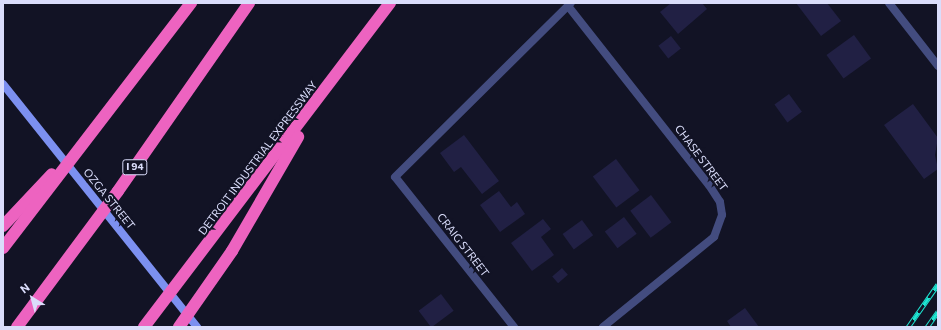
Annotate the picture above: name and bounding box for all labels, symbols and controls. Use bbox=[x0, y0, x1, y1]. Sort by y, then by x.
street label: DETROIT INDUSTRIAL EXPRESSWAY bbox=[196, 79, 320, 237]
street label: CHASE STREET bbox=[672, 122, 730, 194]
road number: I 94 bbox=[122, 159, 148, 175]
street label: OZGA STREET bbox=[80, 166, 138, 232]
street label: CRAIG STREET bbox=[434, 211, 492, 279]
north arrow bbox=[12, 278, 52, 318]
text: N bbox=[17, 280, 32, 296]

